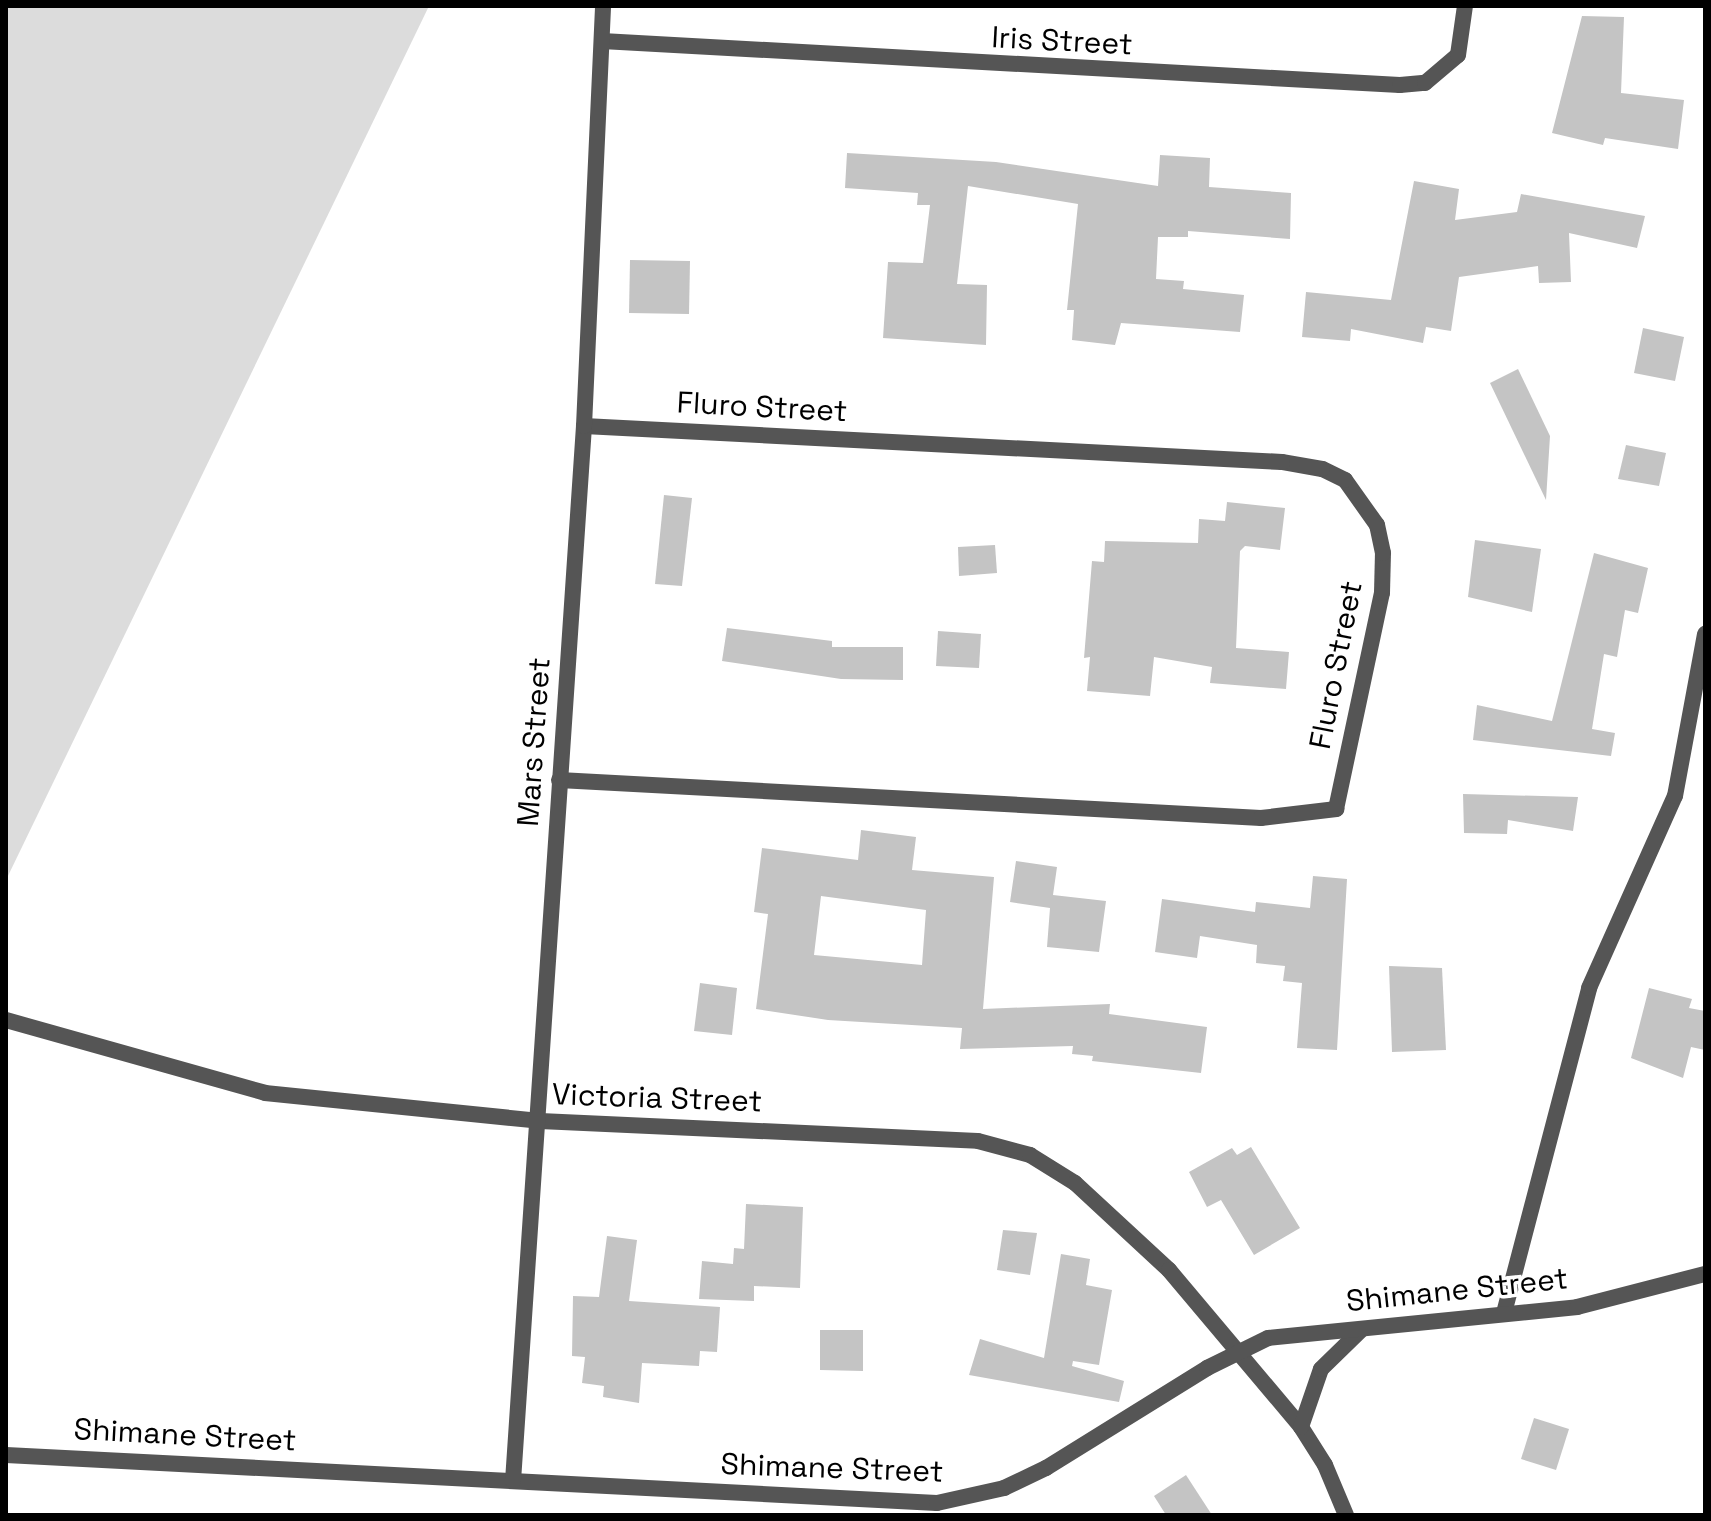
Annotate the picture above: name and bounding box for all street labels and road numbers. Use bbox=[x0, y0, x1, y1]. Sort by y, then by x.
street label: Iris Street bbox=[991, 19, 1133, 63]
street label: Fluro Street bbox=[676, 385, 848, 429]
street label: Fluro Street bbox=[1302, 578, 1370, 752]
street label: Mars Street bbox=[510, 656, 558, 828]
street label: Victoria Street bbox=[551, 1076, 763, 1120]
street label: Shimane Street bbox=[1344, 1260, 1570, 1320]
street label: Shimane Street bbox=[73, 1411, 297, 1459]
street label: Shimane Street bbox=[720, 1446, 944, 1490]

